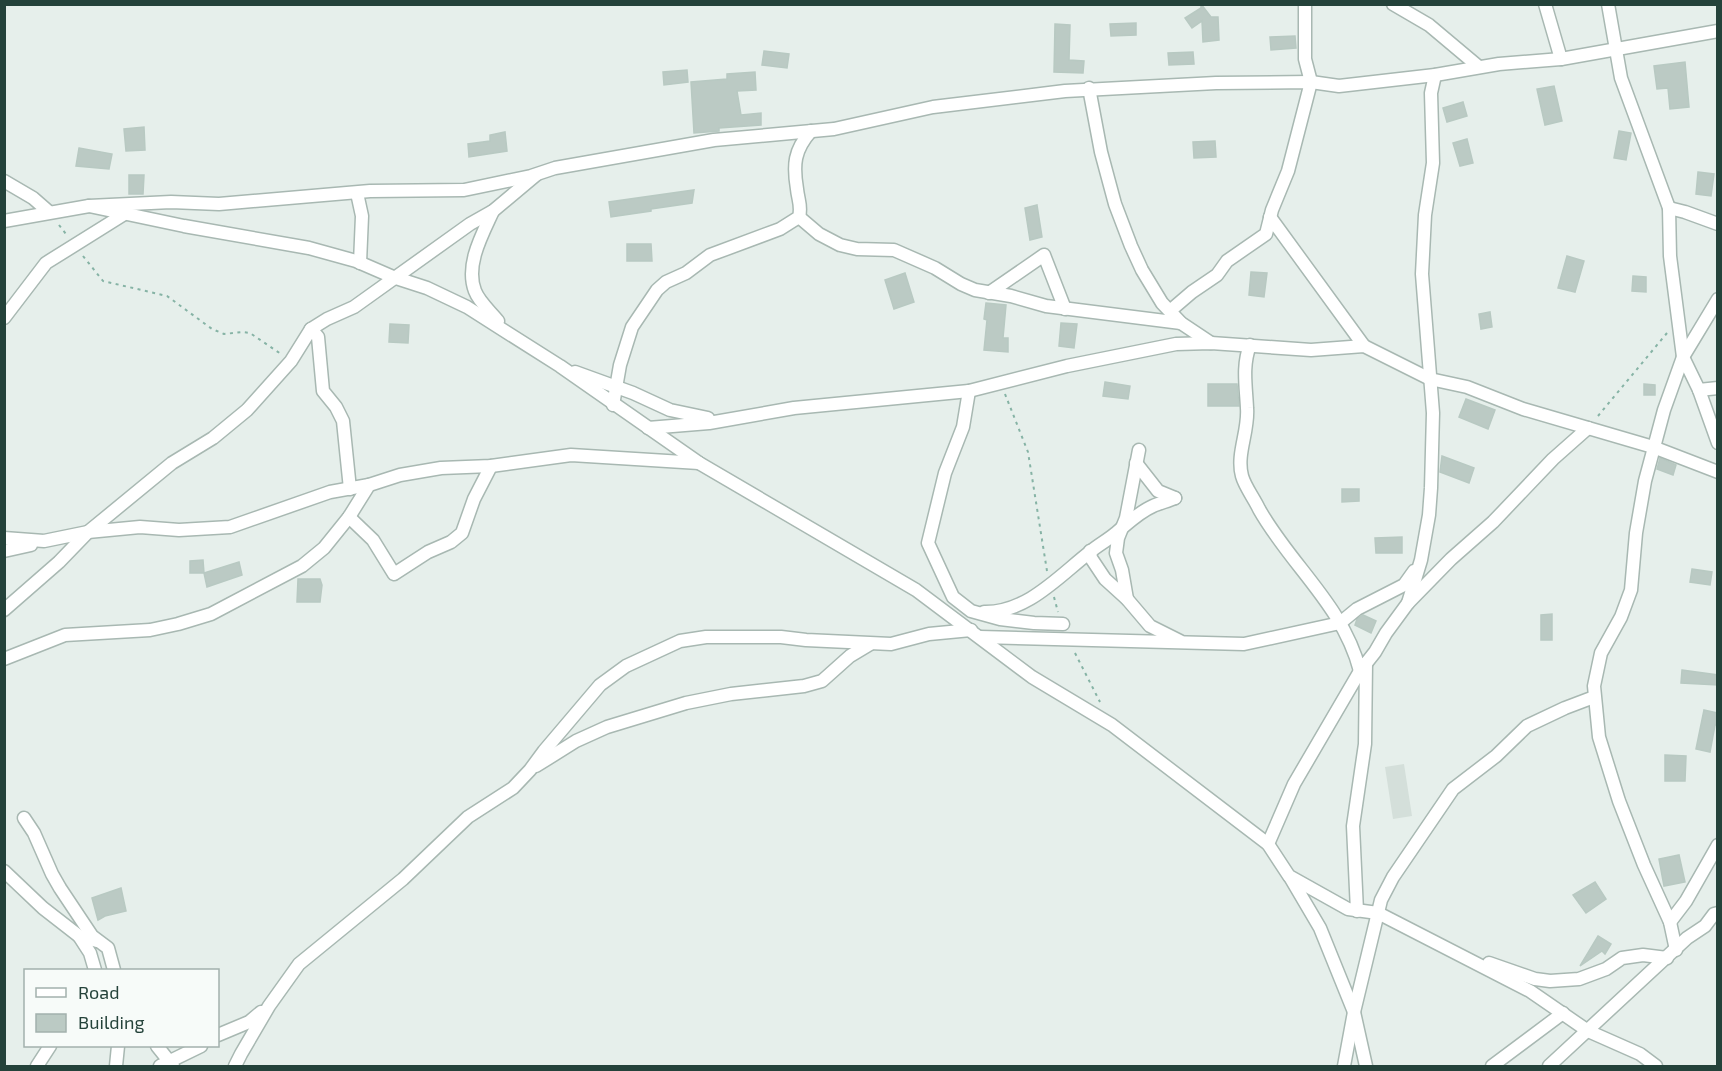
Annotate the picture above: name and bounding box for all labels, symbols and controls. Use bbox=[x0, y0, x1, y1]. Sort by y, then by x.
legend bbox=[24, 969, 219, 1047]
text: Road bbox=[78, 981, 119, 1003]
text: Building bbox=[78, 1011, 145, 1033]

